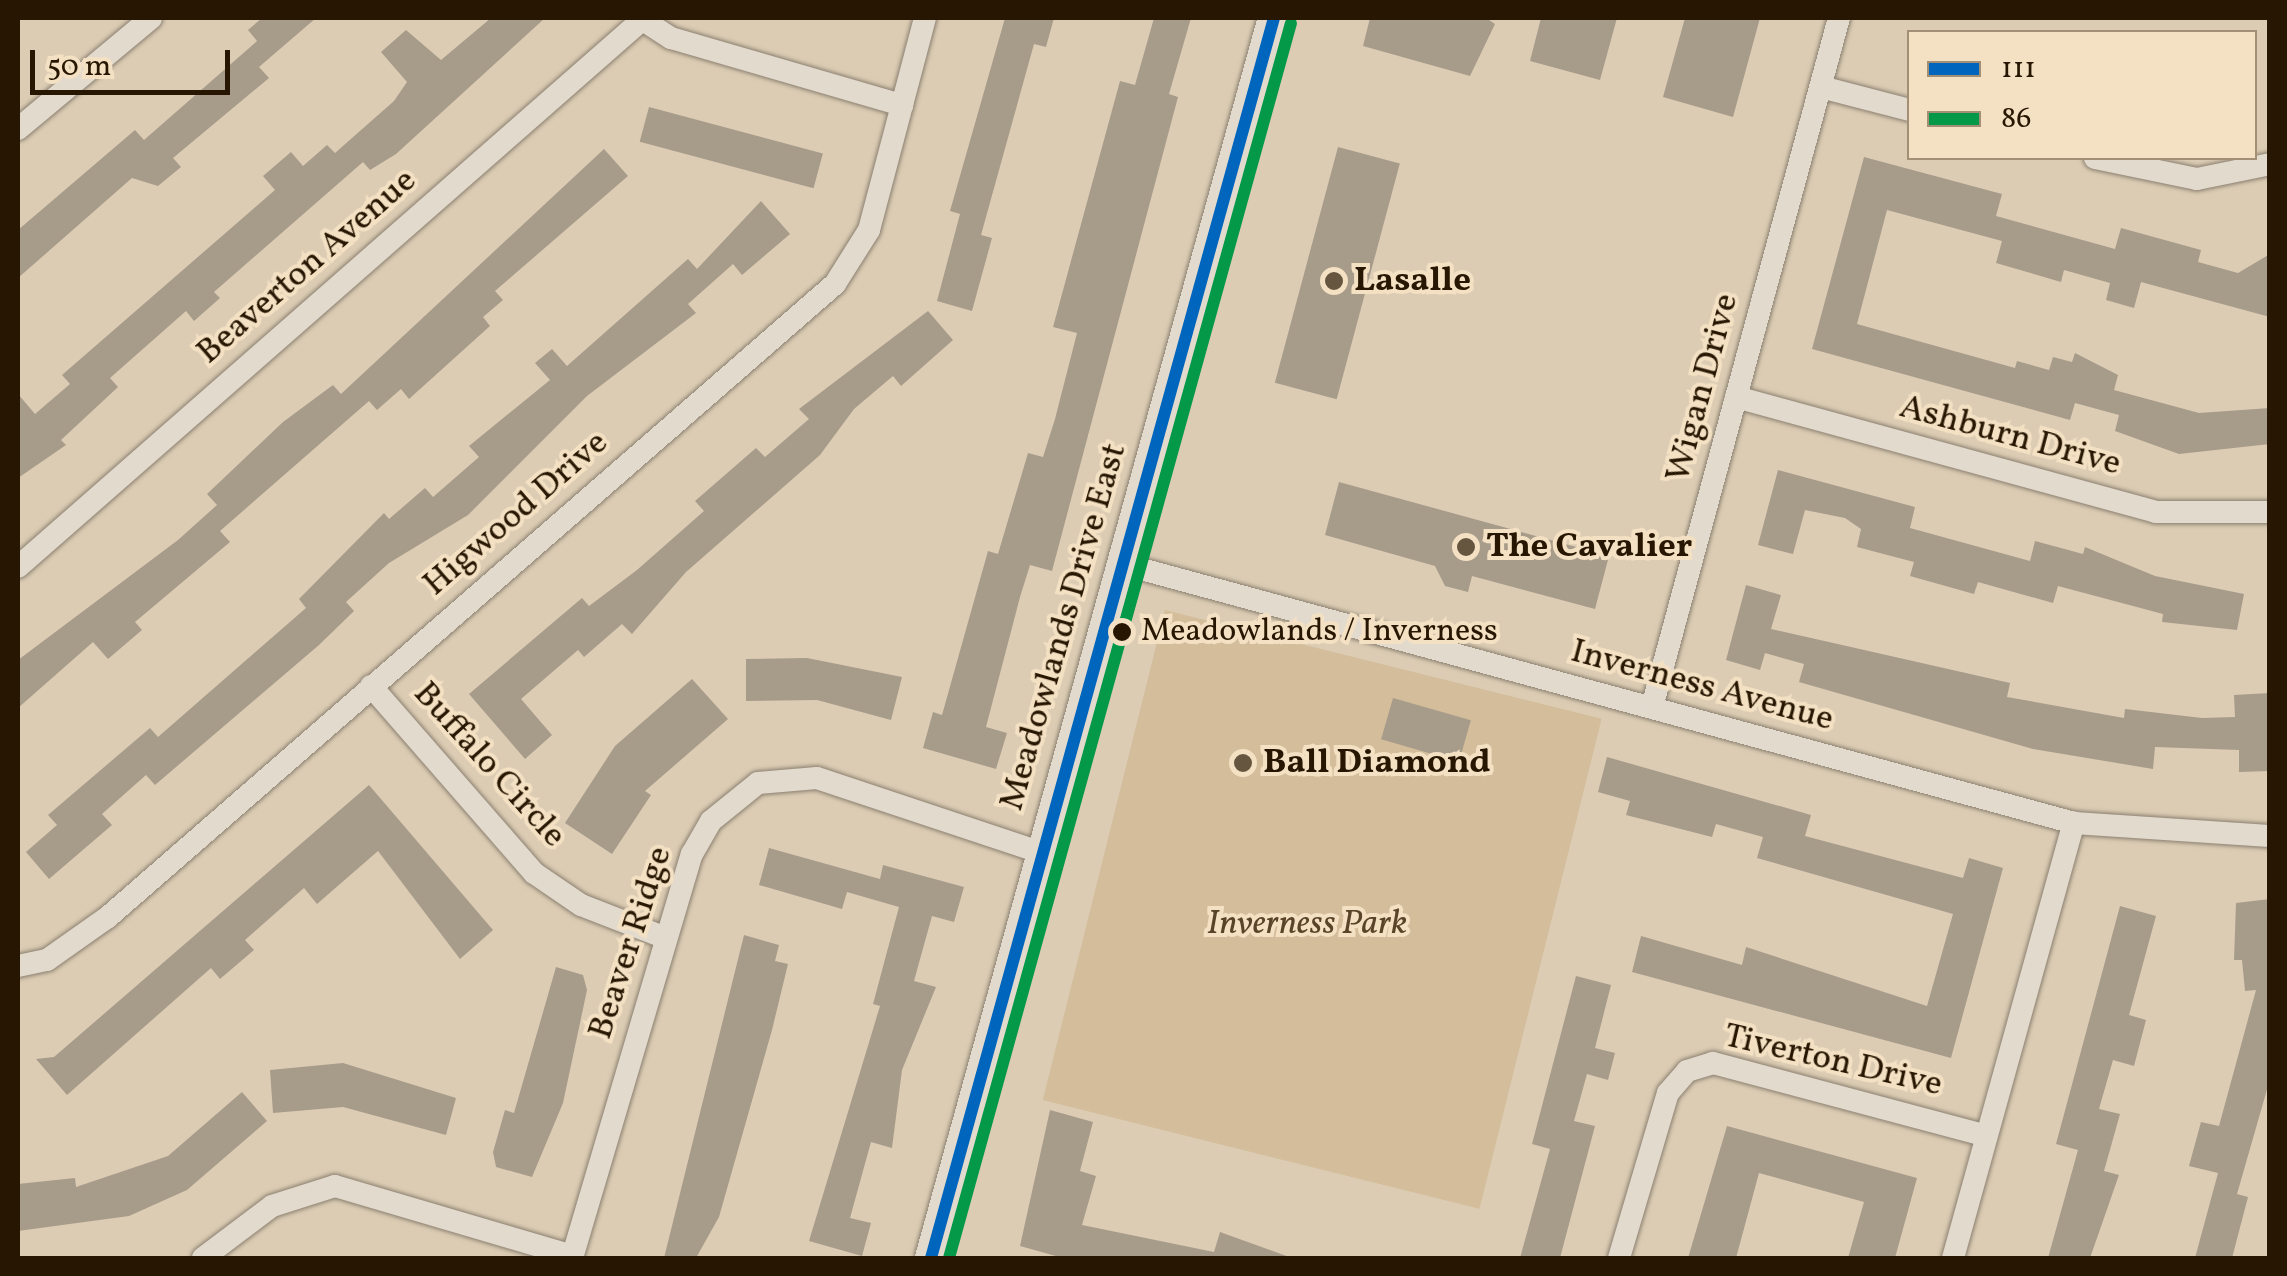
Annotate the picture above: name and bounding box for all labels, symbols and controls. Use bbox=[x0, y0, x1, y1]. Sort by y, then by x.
scale bar bbox=[35, 30, 235, 92]
legend bbox=[1907, 30, 2257, 160]
text: 50 m bbox=[47, 46, 111, 88]
text: 111 bbox=[2001, 48, 2036, 90]
text: 86 bbox=[2001, 98, 2031, 140]
street label: Beaverton Avenue bbox=[189, 160, 425, 374]
place label: Lasalle bbox=[1354, 260, 1471, 302]
marker: Lasalle bbox=[1323, 270, 1345, 292]
street label: Wigan Drive bbox=[1658, 289, 1748, 487]
street label: Ashburn Drive bbox=[1895, 386, 2125, 486]
street label: Higwood Drive bbox=[415, 422, 617, 606]
street label: Meadowlands Drive East bbox=[991, 439, 1137, 815]
place label: The Cavalier bbox=[1486, 526, 1692, 568]
marker: The Cavalier bbox=[1455, 536, 1477, 558]
place label: Meadowlands / Inverness bbox=[1141, 613, 1498, 651]
marker: Meadowlands / Inverness bbox=[1112, 622, 1132, 642]
street label: Inverness Avenue bbox=[1566, 631, 1838, 741]
street label: Buffalo Circle bbox=[404, 674, 574, 856]
place label: Ball Diamond bbox=[1263, 742, 1491, 784]
marker: Ball Diamond bbox=[1232, 752, 1254, 774]
street label: Beaver Ridge bbox=[580, 841, 682, 1045]
park label: Inverness Park bbox=[1207, 903, 1407, 945]
street label: Tiverton Drive bbox=[1720, 1016, 1946, 1106]

